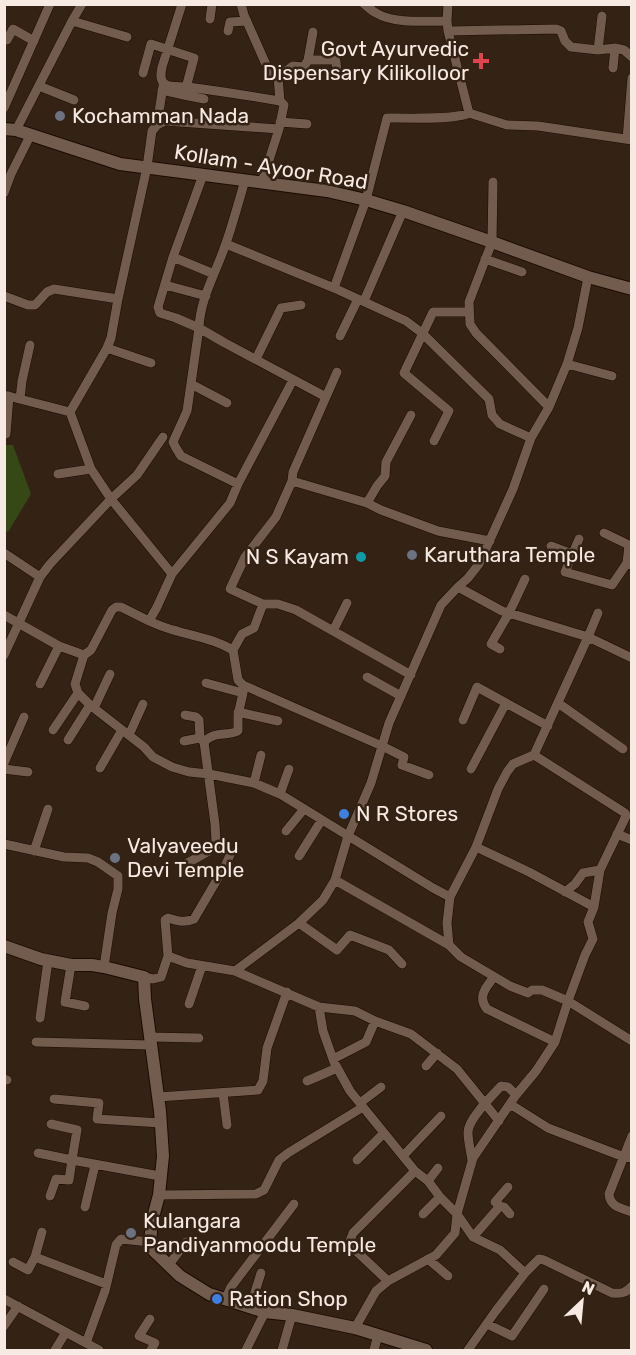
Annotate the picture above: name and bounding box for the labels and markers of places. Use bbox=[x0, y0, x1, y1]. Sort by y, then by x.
place label: Govt Ayurvedic Dispensary Kilikolloor bbox=[263, 36, 469, 85]
marker: Govt Ayurvedic Dispensary Kilikolloor bbox=[474, 54, 488, 68]
place label: Kochamman Nada bbox=[72, 103, 249, 128]
marker: Kochamman Nada bbox=[53, 109, 67, 123]
place label: Karuthara Temple bbox=[424, 542, 595, 567]
place label: N S Kayam bbox=[246, 544, 349, 569]
marker: Karuthara Temple bbox=[405, 548, 419, 562]
marker: N S Kayam bbox=[354, 550, 368, 564]
place label: N R Stores bbox=[356, 801, 458, 826]
marker: N R Stores bbox=[337, 807, 351, 821]
place label: Valyaveedu Devi Temple bbox=[127, 833, 244, 882]
marker: Valyaveedu Devi Temple bbox=[108, 851, 122, 865]
place label: Kulangara Pandiyanmoodu Temple bbox=[143, 1208, 376, 1257]
marker: Kulangara Pandiyanmoodu Temple bbox=[124, 1226, 138, 1240]
place label: Ration Shop bbox=[229, 1286, 348, 1311]
marker: Ration Shop bbox=[210, 1292, 224, 1306]

